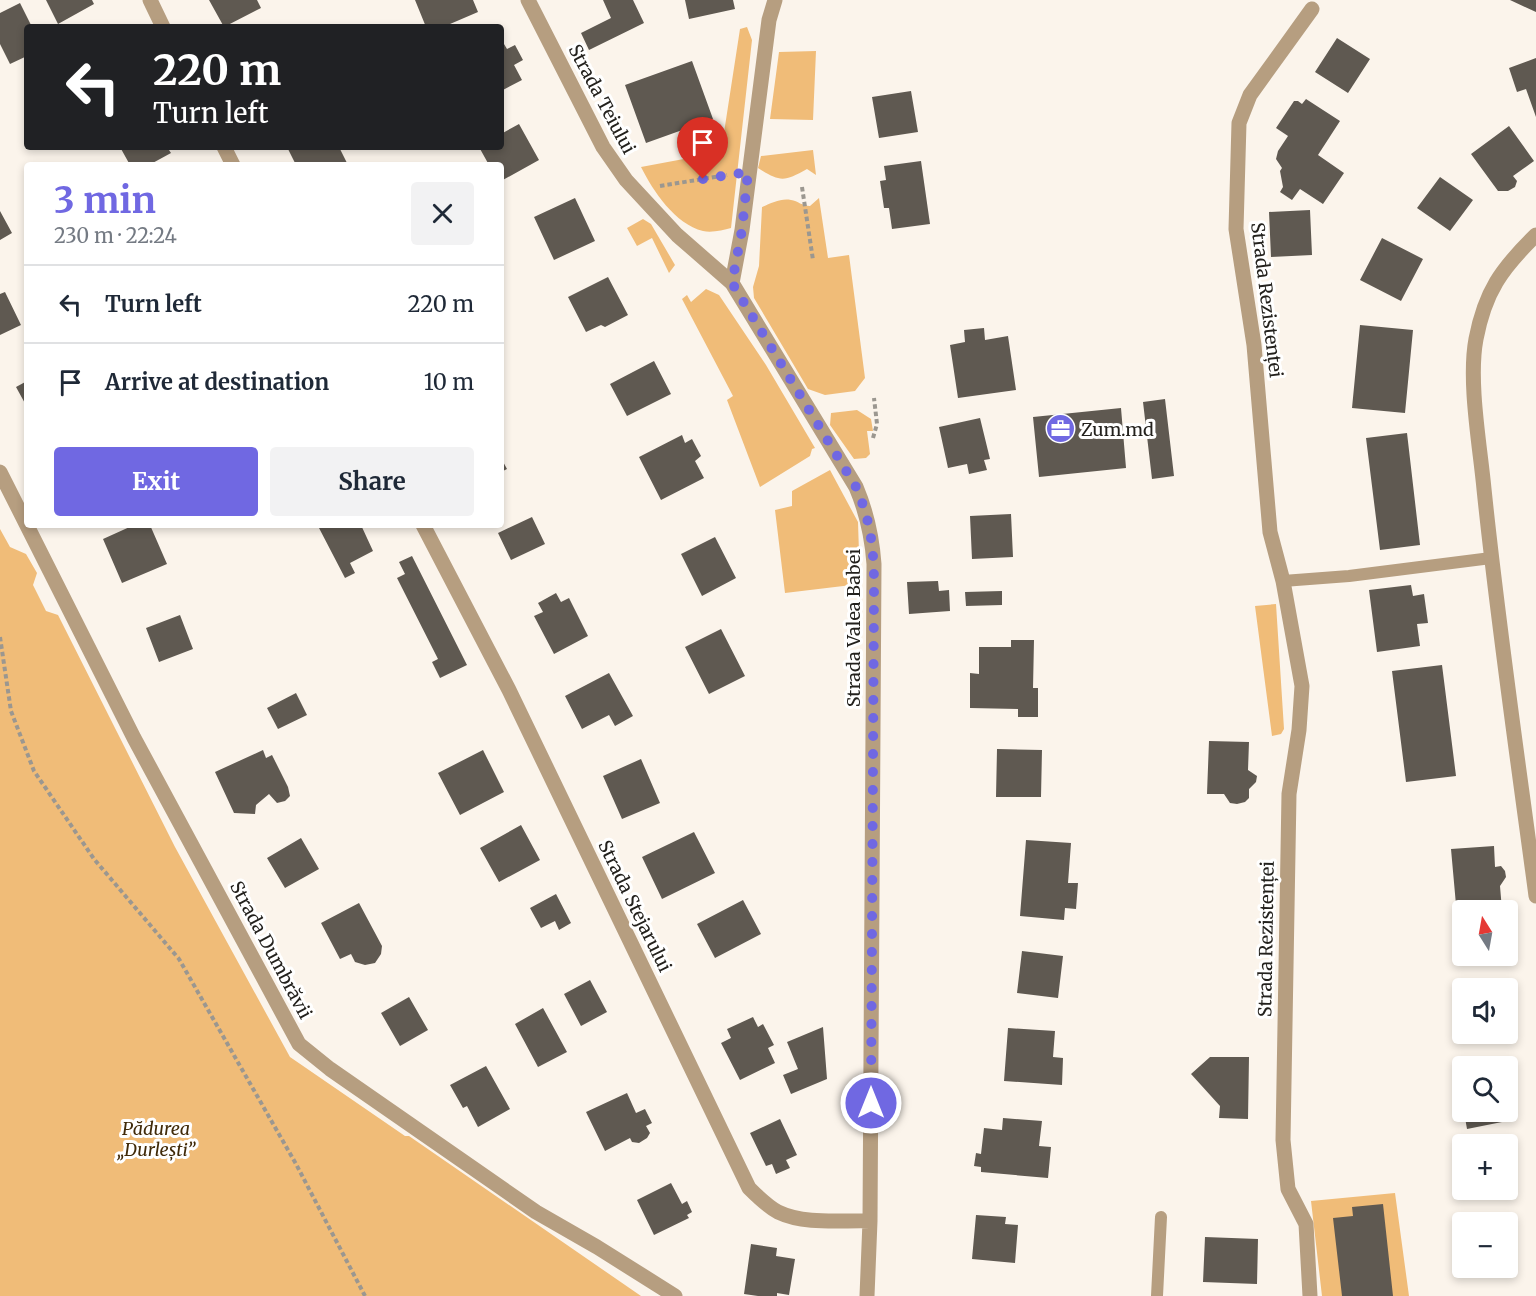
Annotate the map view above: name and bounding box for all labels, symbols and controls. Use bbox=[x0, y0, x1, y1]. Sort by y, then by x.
street label: Strada Teiului bbox=[563, 40, 641, 158]
text: 220 m bbox=[153, 44, 281, 96]
icon: left bbox=[54, 48, 132, 126]
text: Turn left bbox=[153, 96, 268, 130]
pin bbox=[677, 117, 728, 179]
icon: arrive bbox=[686, 126, 719, 159]
text: 3 min bbox=[54, 178, 156, 223]
button: close bbox=[411, 182, 474, 245]
street label: Strada Rezistenței bbox=[1246, 221, 1288, 379]
text: 230 m · 22:24 bbox=[54, 223, 177, 248]
icon: left bbox=[54, 288, 87, 321]
text: Turn left bbox=[105, 290, 202, 318]
text: 220 m bbox=[407, 290, 474, 318]
icon: arrive bbox=[54, 366, 87, 399]
text: Arrive at destination bbox=[105, 368, 329, 396]
text: 10 m bbox=[424, 368, 474, 396]
office icon: Zum.md bbox=[1044, 413, 1076, 445]
place label: Zum.md bbox=[1081, 418, 1154, 441]
button: Exit bbox=[54, 447, 258, 516]
button: Share bbox=[270, 447, 474, 516]
street label: Strada Valea Babei bbox=[842, 549, 865, 707]
street label: Strada Stejarului bbox=[593, 836, 677, 976]
street label: Strada Rezistenței bbox=[1253, 861, 1279, 1017]
street label: Strada Dumbrăvii bbox=[225, 877, 317, 1023]
north arrow bbox=[1452, 900, 1518, 966]
map controls bbox=[1452, 900, 1518, 1278]
button: sound bbox=[1452, 978, 1518, 1044]
button: search bbox=[1452, 1056, 1518, 1122]
position arrow bbox=[839, 1071, 903, 1135]
park label: Pădurea „Durlești” bbox=[117, 1117, 196, 1161]
button: + bbox=[1452, 1134, 1518, 1200]
button: − bbox=[1452, 1212, 1518, 1278]

